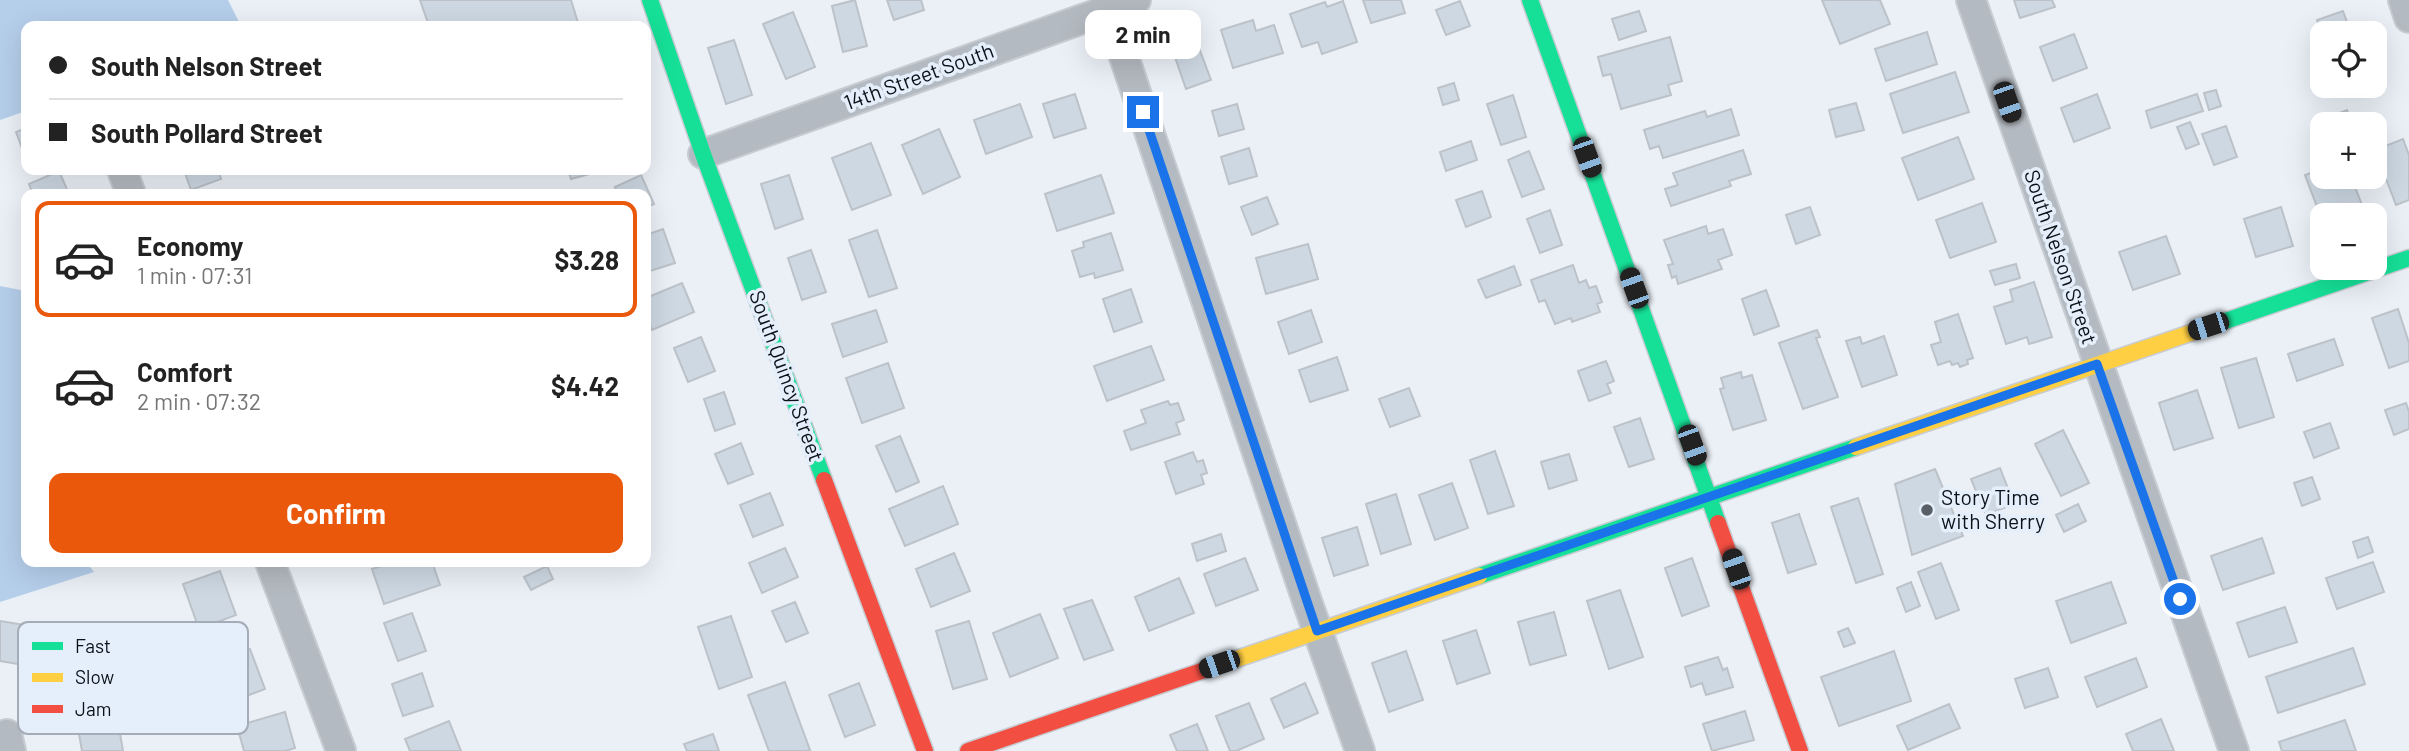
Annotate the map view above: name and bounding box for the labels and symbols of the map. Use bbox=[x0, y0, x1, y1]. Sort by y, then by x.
callout: 2 min bbox=[1085, 10, 1201, 60]
street label: 14th Street South bbox=[840, 37, 997, 114]
car bbox=[1991, 79, 2024, 125]
route end bbox=[1127, 96, 1159, 128]
car bbox=[1570, 134, 1605, 180]
street label: South Nelson Street bbox=[2020, 166, 2103, 347]
car bbox=[1617, 265, 1652, 311]
street label: South Quincy Street bbox=[745, 287, 830, 464]
car bbox=[2185, 310, 2232, 342]
car bbox=[1675, 422, 1710, 468]
place label: Story Time with Sherry bbox=[1941, 484, 2045, 533]
marker: Story Time with Sherry bbox=[1919, 502, 1935, 518]
car bbox=[1720, 546, 1753, 592]
route start bbox=[2164, 583, 2196, 615]
legend bbox=[18, 622, 248, 734]
text: Fast bbox=[75, 634, 111, 657]
car bbox=[1196, 647, 1243, 681]
text: Slow bbox=[75, 665, 114, 688]
text: Jam bbox=[75, 697, 111, 720]

